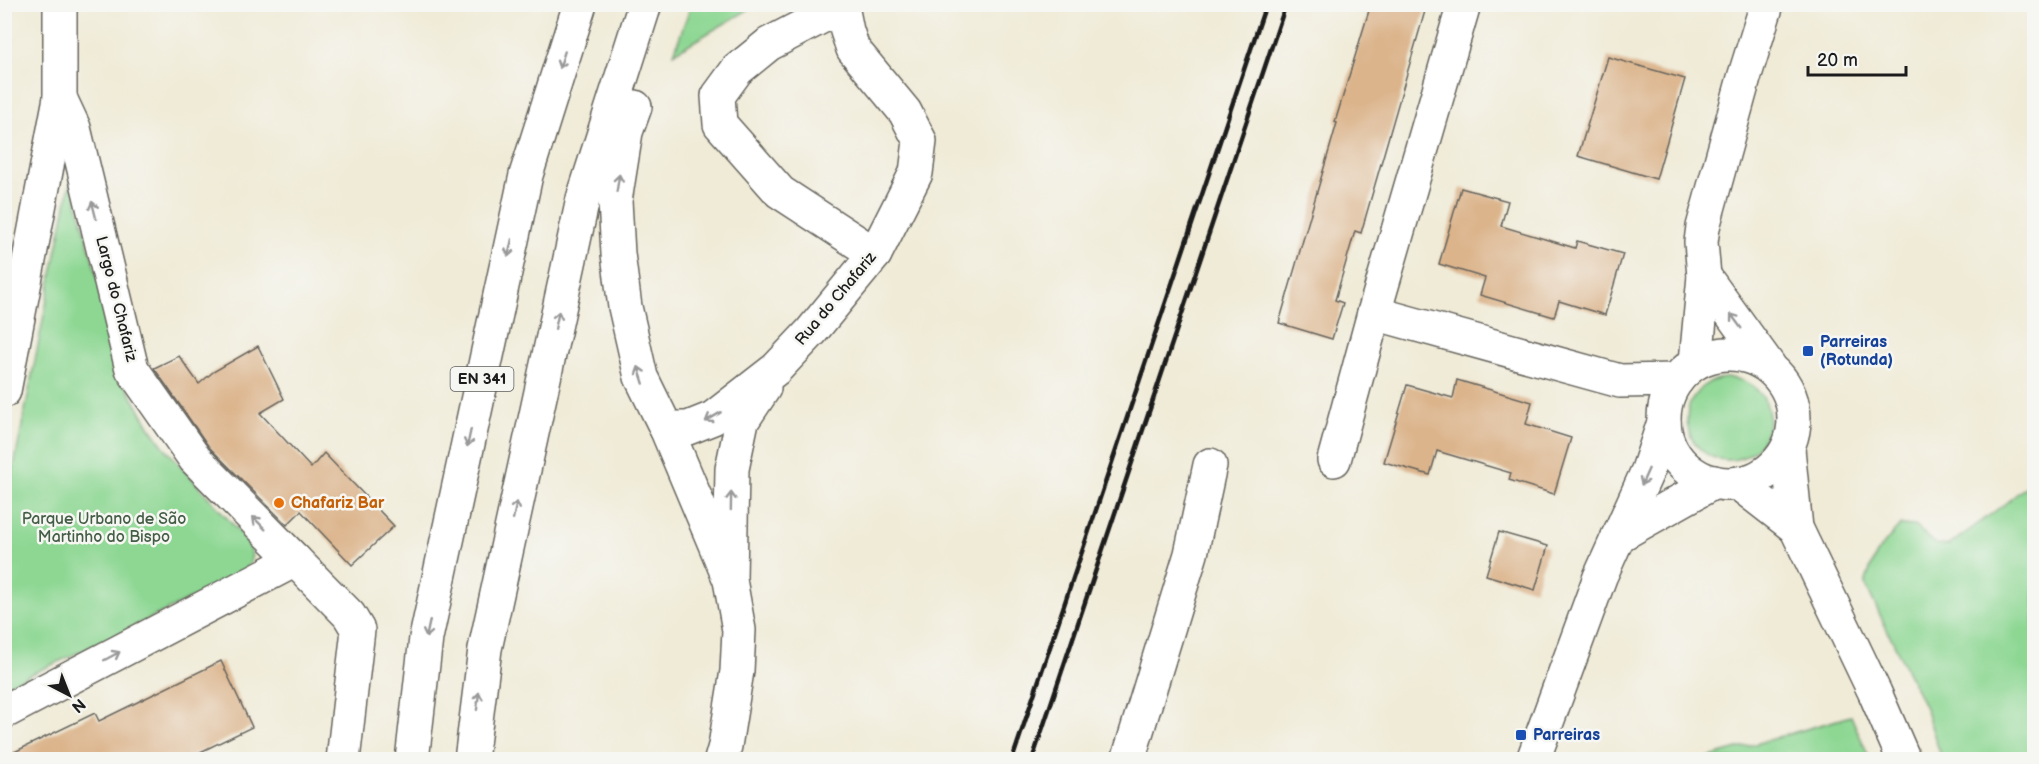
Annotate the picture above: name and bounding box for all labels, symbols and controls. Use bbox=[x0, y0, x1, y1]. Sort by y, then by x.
scale bar bbox=[1808, 39, 1906, 77]
one-way arrow bbox=[556, 50, 567, 69]
text: 20 m bbox=[1817, 50, 1858, 71]
one-way arrow bbox=[612, 173, 623, 193]
one-way arrow bbox=[88, 201, 100, 220]
street label: Largo do Chafariz bbox=[91, 234, 141, 364]
one-way arrow bbox=[504, 237, 515, 257]
street label: Rua do Chafariz bbox=[791, 248, 881, 350]
one-way arrow bbox=[551, 310, 563, 329]
one-way arrow bbox=[1730, 313, 1743, 329]
place label: Parreiras (Rotunda) bbox=[1820, 333, 1893, 370]
marker: Parreiras (Rotunda) bbox=[1801, 344, 1815, 358]
one-way arrow bbox=[635, 366, 646, 385]
road number: EN 341 bbox=[450, 367, 514, 391]
one-way arrow bbox=[705, 411, 722, 423]
one-way arrow bbox=[463, 428, 474, 448]
one-way arrow bbox=[1638, 468, 1650, 486]
one-way arrow bbox=[725, 491, 737, 511]
place label: Chafariz Bar bbox=[291, 494, 385, 513]
marker: Chafariz Bar bbox=[272, 496, 286, 510]
one-way arrow bbox=[510, 501, 521, 520]
park label: Parque Urbano de São Martinho do Bispo bbox=[22, 510, 186, 547]
one-way arrow bbox=[251, 516, 266, 531]
one-way arrow bbox=[422, 619, 433, 638]
one-way arrow bbox=[103, 650, 120, 662]
north arrow bbox=[39, 665, 99, 725]
one-way arrow bbox=[473, 692, 484, 712]
text: N bbox=[67, 694, 89, 716]
place label: Parreiras bbox=[1533, 726, 1600, 745]
marker: Parreiras bbox=[1514, 728, 1528, 742]

